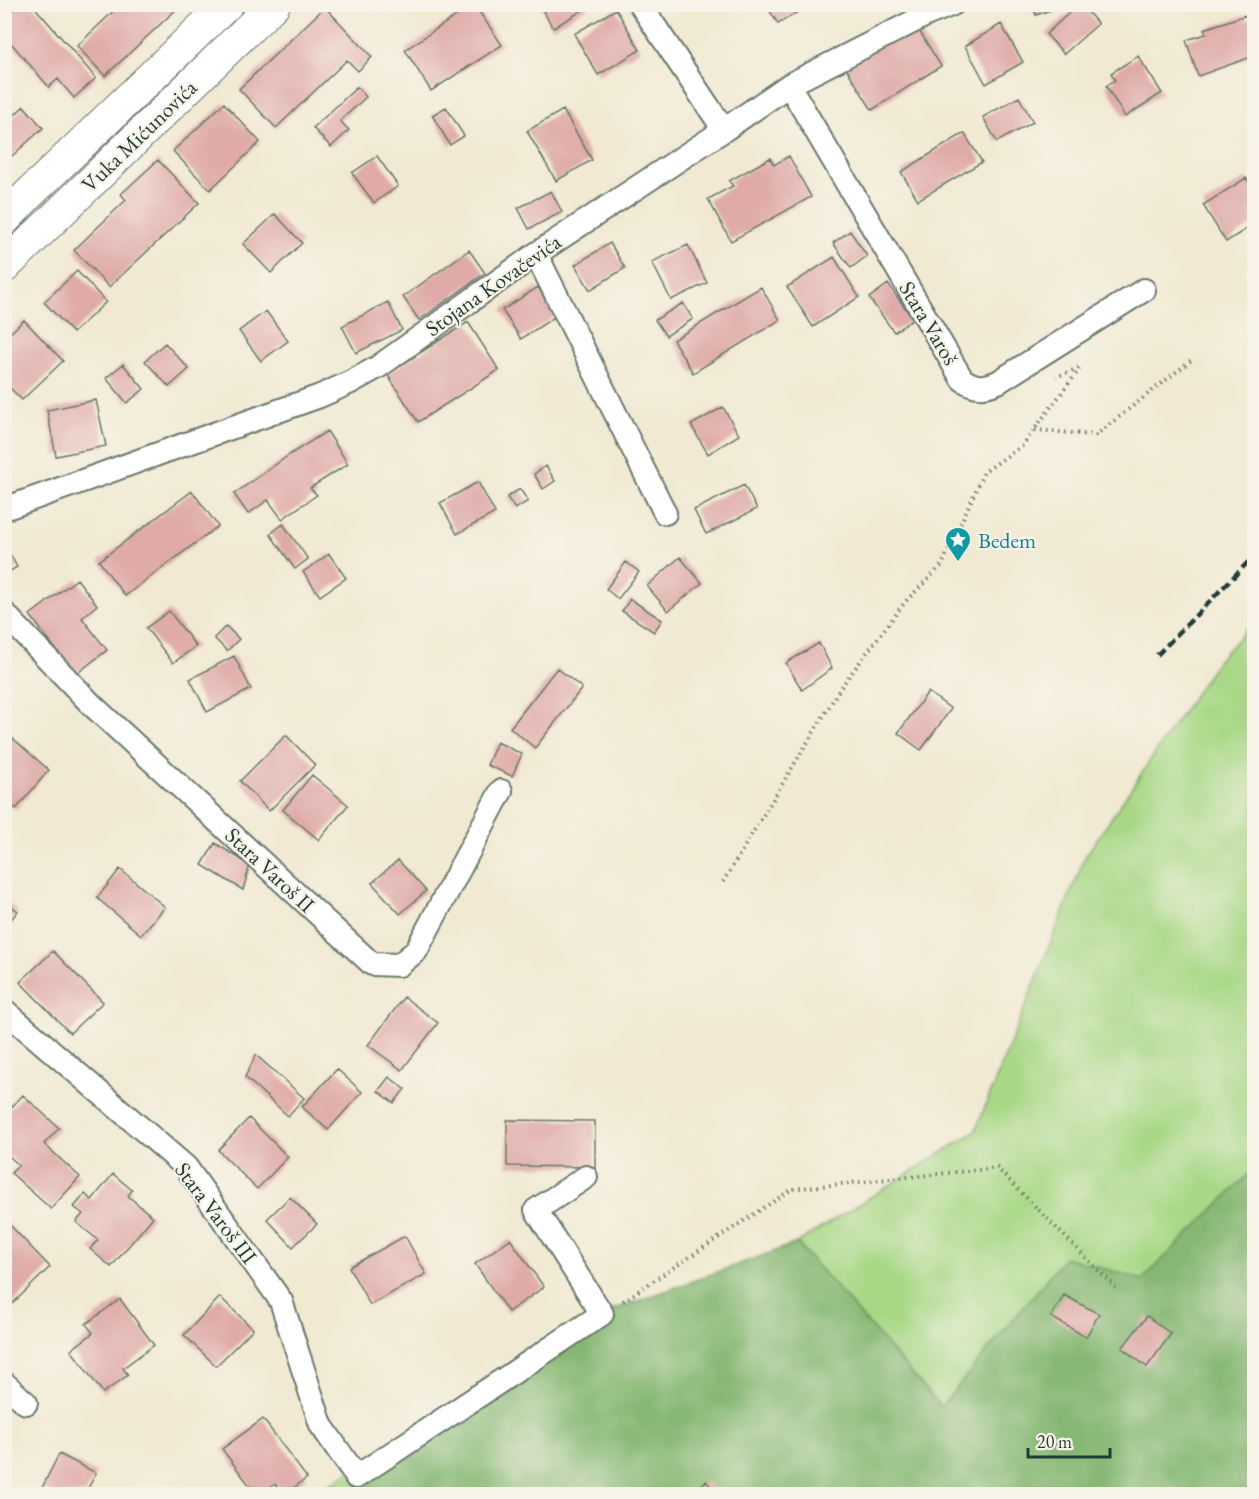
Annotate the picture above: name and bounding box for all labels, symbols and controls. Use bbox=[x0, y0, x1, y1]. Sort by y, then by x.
street label: Vuka Mićunovića bbox=[75, 73, 203, 199]
street label: Stojana Kovačevića bbox=[419, 227, 567, 343]
street label: Stara Varoš bbox=[893, 276, 965, 370]
place icon: Bedem bbox=[943, 525, 973, 563]
place label: Bedem bbox=[978, 526, 1036, 555]
street label: Stara Varoš II bbox=[219, 821, 321, 919]
street label: Stara Varoš III bbox=[168, 1156, 264, 1270]
scale bar bbox=[1028, 1421, 1110, 1459]
text: 20 m bbox=[1037, 1430, 1072, 1453]

